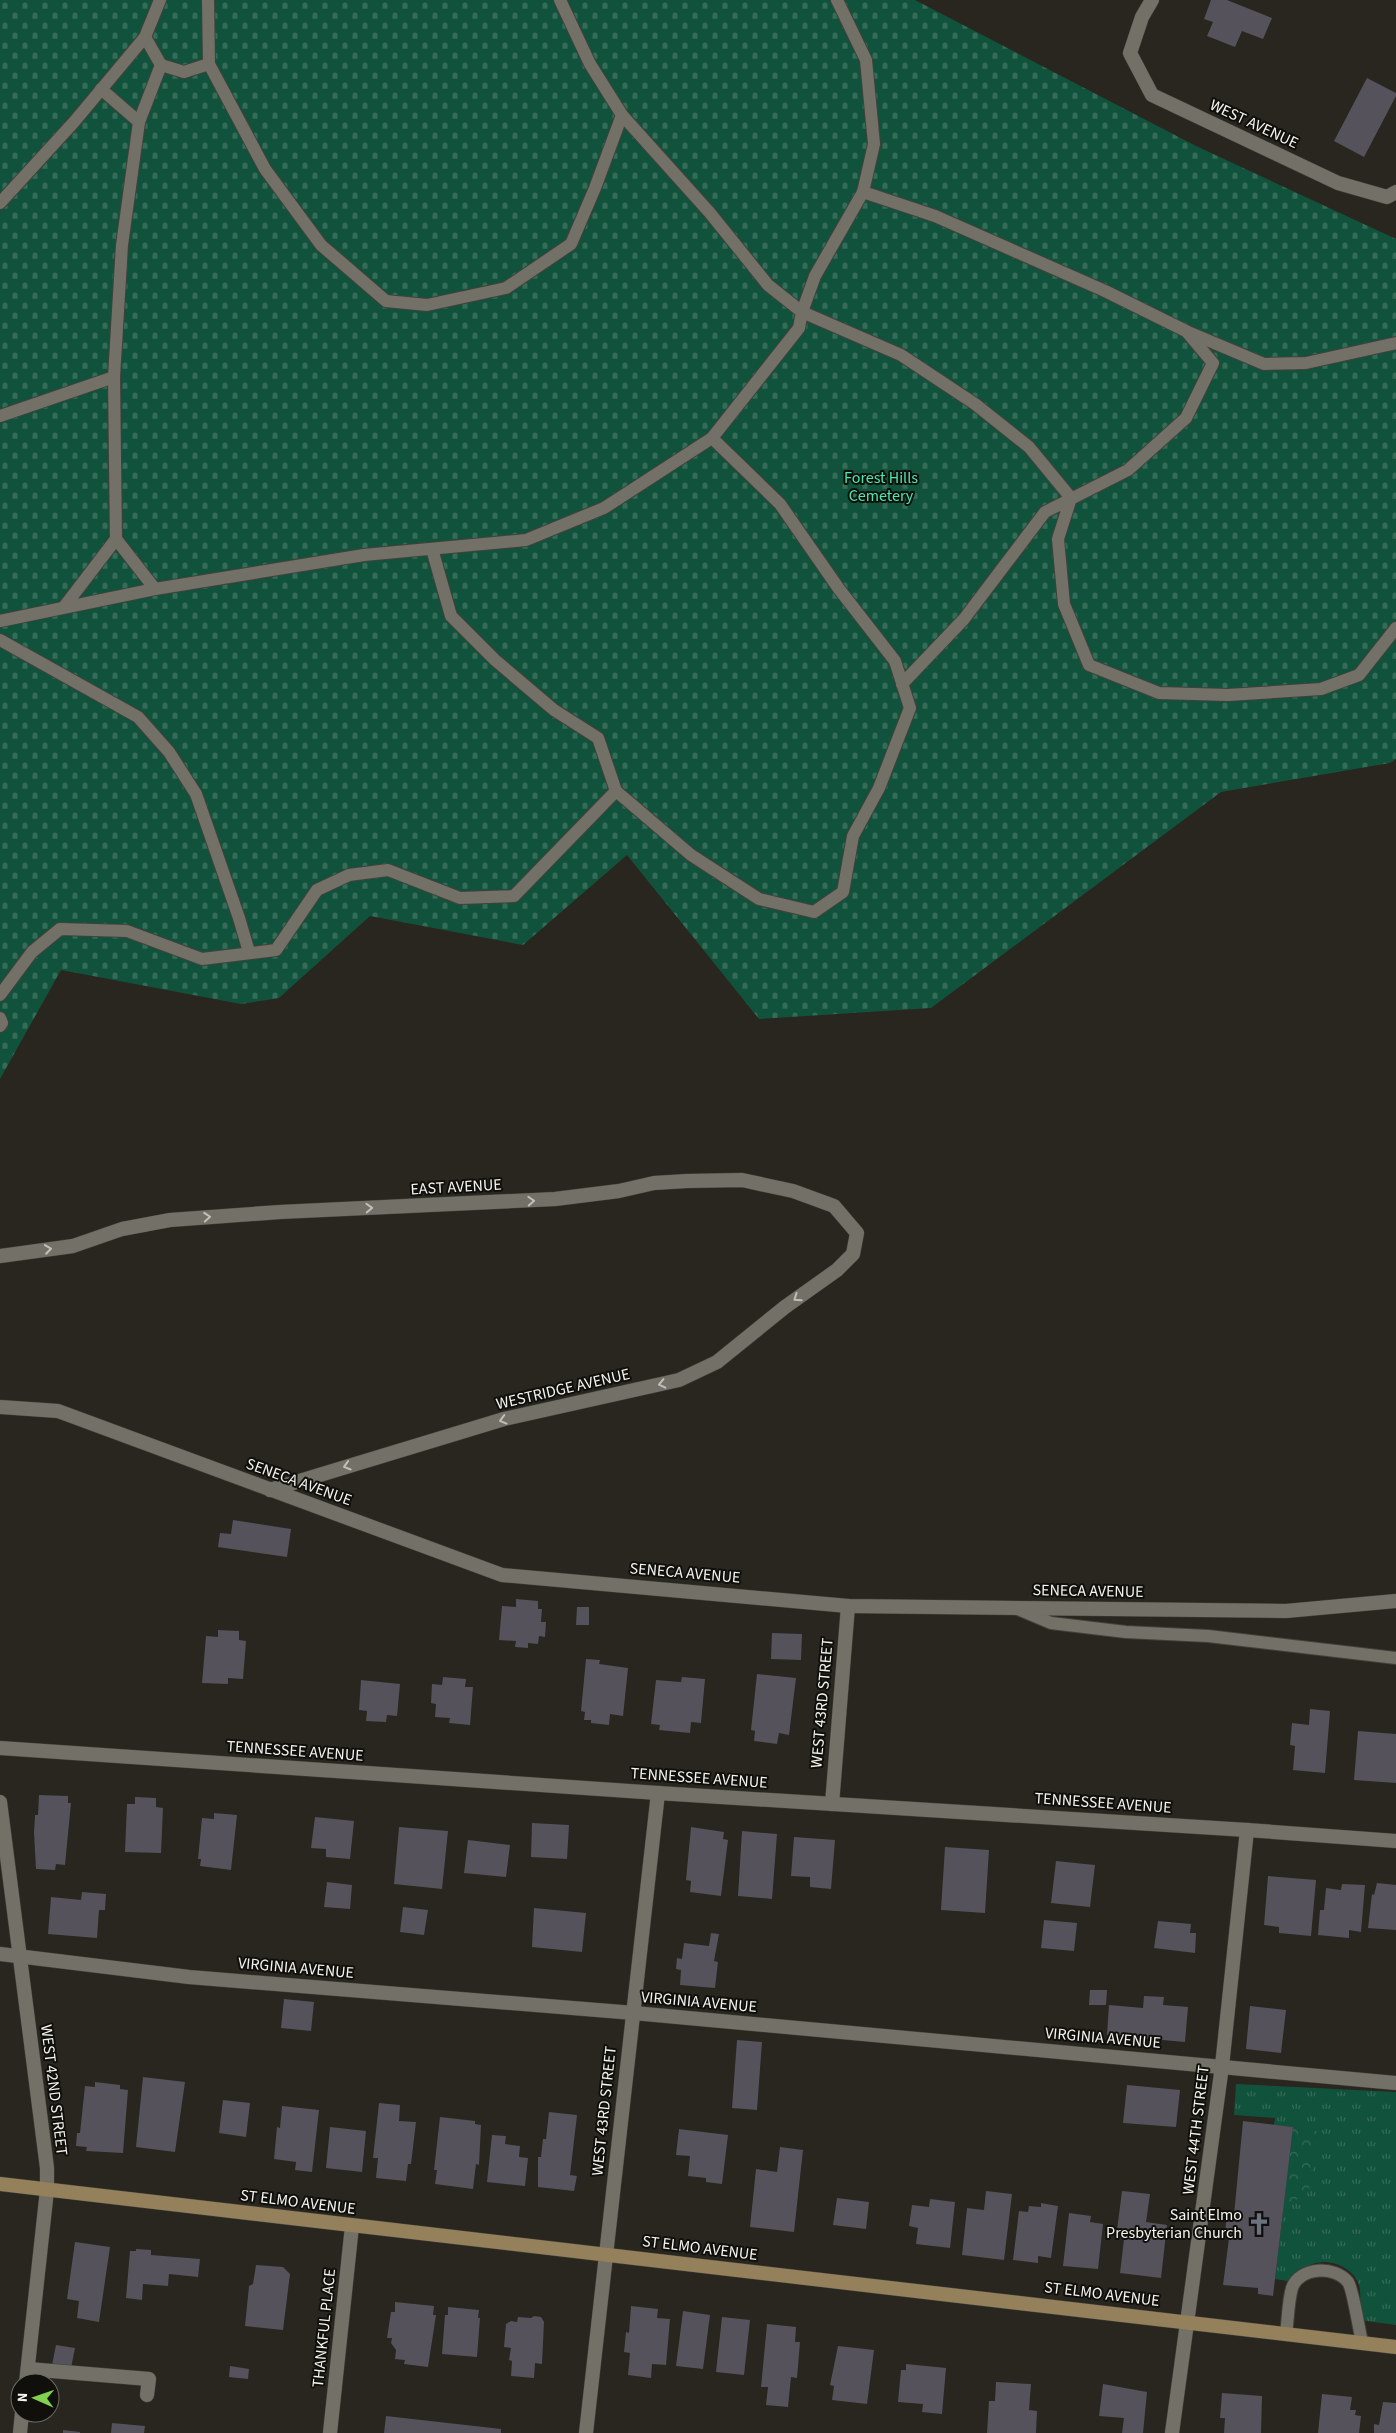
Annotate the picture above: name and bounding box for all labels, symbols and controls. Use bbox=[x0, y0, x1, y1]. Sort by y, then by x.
street label: WEST AVENUE bbox=[1206, 94, 1302, 154]
park label: Forest Hills Cemetery bbox=[844, 467, 918, 507]
street label: EAST AVENUE bbox=[410, 1174, 502, 1200]
one-way arrow bbox=[528, 1195, 536, 1206]
one-way arrow bbox=[365, 1203, 373, 1214]
one-way arrow bbox=[203, 1212, 211, 1223]
one-way arrow bbox=[45, 1244, 53, 1255]
one-way arrow bbox=[793, 1292, 803, 1301]
street label: WESTRIDGE AVENUE bbox=[494, 1363, 632, 1415]
one-way arrow bbox=[657, 1378, 666, 1389]
one-way arrow bbox=[499, 1414, 508, 1425]
street label: SENECA AVENUE bbox=[243, 1453, 355, 1511]
one-way arrow bbox=[344, 1461, 352, 1471]
street label: SENECA AVENUE bbox=[629, 1557, 741, 1589]
street label: SENECA AVENUE bbox=[1032, 1579, 1144, 1603]
street label: WEST 43RD STREET bbox=[805, 1637, 839, 1769]
street label: TENNESSEE AVENUE bbox=[226, 1735, 364, 1767]
street label: TENNESSEE AVENUE bbox=[630, 1762, 768, 1794]
street label: TENNESSEE AVENUE bbox=[1034, 1787, 1172, 1819]
street label: VIRGINIA AVENUE bbox=[237, 1952, 355, 1984]
street label: VIRGINIA AVENUE bbox=[640, 1986, 758, 2018]
street label: VIRGINIA AVENUE bbox=[1044, 2022, 1162, 2054]
street label: WEST 42ND STREET bbox=[35, 2023, 73, 2157]
street label: WEST 43RD STREET bbox=[586, 2045, 622, 2177]
street label: WEST 44TH STREET bbox=[1177, 2063, 1215, 2196]
street label: ST ELMO AVENUE bbox=[239, 2184, 357, 2220]
place label: Saint Elmo Presbyterian Church bbox=[1106, 2204, 1242, 2244]
church icon: Saint Elmo Presbyterian Church bbox=[1246, 2211, 1272, 2237]
street label: ST ELMO AVENUE bbox=[641, 2230, 759, 2266]
street label: THANKFUL PLACE bbox=[307, 2267, 341, 2389]
street label: ST ELMO AVENUE bbox=[1043, 2276, 1161, 2312]
north arrow bbox=[10, 2373, 60, 2423]
text: N bbox=[13, 2393, 33, 2403]

